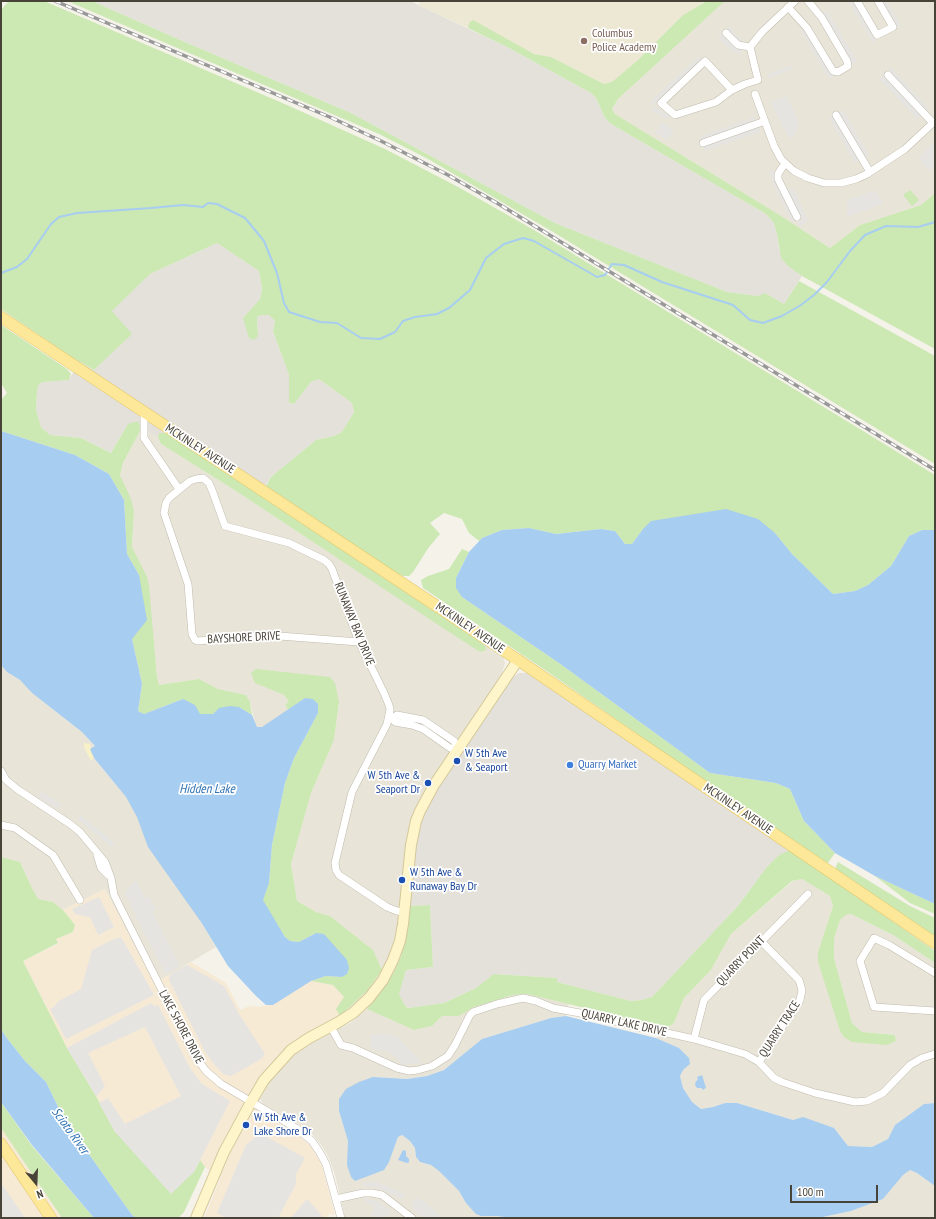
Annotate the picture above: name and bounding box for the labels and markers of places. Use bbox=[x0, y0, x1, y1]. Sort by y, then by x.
place label: Columbus Police Academy bbox=[592, 27, 656, 55]
marker: Columbus Police Academy bbox=[579, 36, 589, 46]
place label: W 5th Ave & Seaport bbox=[465, 747, 508, 775]
marker: W 5th Ave & Seaport bbox=[452, 756, 462, 766]
place label: Quarry Market bbox=[578, 758, 637, 772]
marker: Quarry Market bbox=[565, 760, 575, 770]
place label: W 5th Ave & Seaport Dr bbox=[368, 769, 420, 797]
marker: W 5th Ave & Seaport Dr bbox=[423, 778, 433, 788]
place label: W 5th Ave & Runaway Bay Dr bbox=[410, 866, 477, 894]
marker: W 5th Ave & Runaway Bay Dr bbox=[397, 875, 407, 885]
place label: W 5th Ave & Lake Shore Dr bbox=[254, 1111, 312, 1139]
marker: W 5th Ave & Lake Shore Dr bbox=[241, 1120, 251, 1130]

